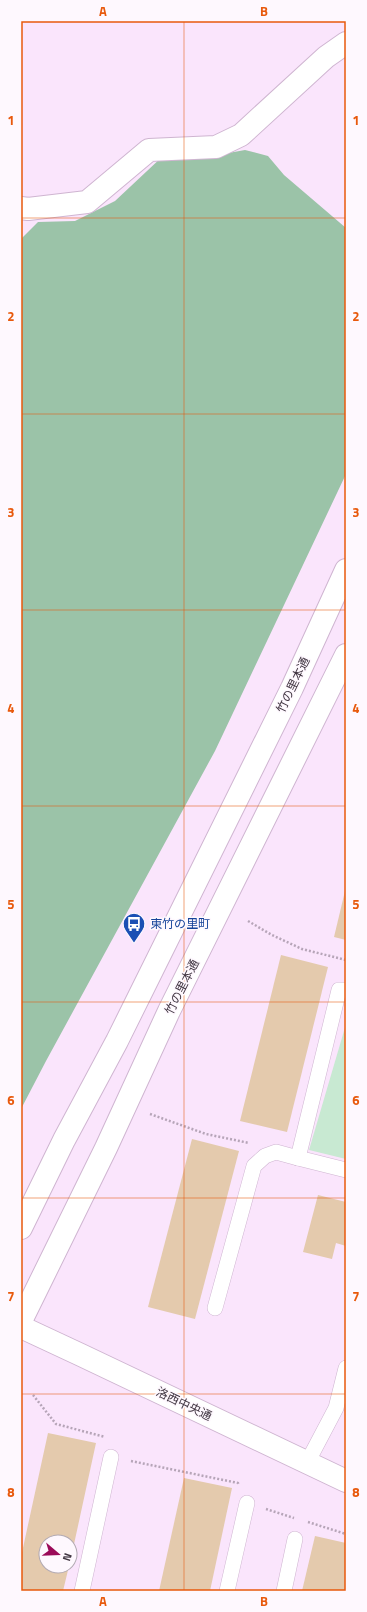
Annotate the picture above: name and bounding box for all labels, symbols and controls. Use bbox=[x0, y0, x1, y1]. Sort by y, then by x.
text: A bbox=[99, 1, 107, 21]
text: B bbox=[260, 1, 268, 21]
text: 1 bbox=[7, 110, 15, 130]
text: 1 bbox=[352, 110, 360, 130]
text: 2 bbox=[7, 306, 15, 326]
text: 2 bbox=[352, 306, 360, 326]
text: 3 bbox=[7, 502, 15, 522]
text: 3 bbox=[352, 502, 360, 522]
street label: 竹の里本通 bbox=[271, 654, 314, 716]
text: 4 bbox=[7, 698, 15, 718]
text: 4 bbox=[352, 698, 360, 718]
text: 5 bbox=[7, 894, 15, 914]
text: 5 bbox=[352, 894, 360, 914]
bus stop icon: 東竹の里町 bbox=[121, 911, 147, 944]
place label: 東竹の里町 bbox=[150, 914, 210, 933]
street label: 竹の里本通 bbox=[159, 956, 204, 1018]
text: 6 bbox=[7, 1090, 15, 1110]
text: 6 bbox=[352, 1090, 360, 1110]
text: 7 bbox=[7, 1286, 15, 1306]
text: 7 bbox=[352, 1286, 360, 1306]
street label: 洛西中央通 bbox=[153, 1382, 215, 1425]
text: 8 bbox=[7, 1482, 15, 1502]
text: 8 bbox=[352, 1482, 360, 1502]
north arrow bbox=[38, 1534, 78, 1574]
text: N bbox=[59, 1551, 76, 1563]
text: A bbox=[99, 1591, 107, 1611]
text: B bbox=[260, 1591, 268, 1611]

